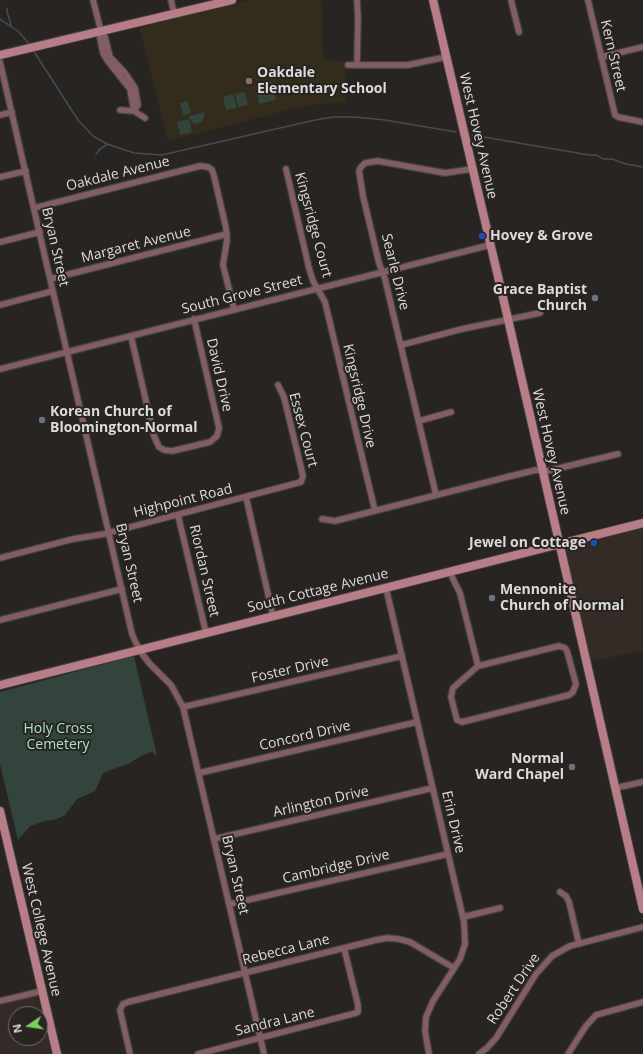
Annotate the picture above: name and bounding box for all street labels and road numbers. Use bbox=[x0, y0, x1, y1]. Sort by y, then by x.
street label: Kern Street bbox=[597, 18, 629, 94]
street label: West Hovey Avenue bbox=[455, 71, 501, 201]
street label: Oakdale Avenue bbox=[64, 153, 172, 195]
street label: Kingsridge Court bbox=[291, 170, 335, 280]
street label: Bryan Street bbox=[38, 206, 72, 288]
street label: Margaret Avenue bbox=[79, 223, 193, 267]
street label: Searle Drive bbox=[377, 232, 413, 312]
street label: South Grove Street bbox=[180, 272, 304, 318]
street label: David Drive bbox=[202, 337, 236, 413]
street label: Kingsridge Drive bbox=[339, 342, 379, 450]
street label: West Hovey Avenue bbox=[528, 387, 574, 517]
street label: Essex Court bbox=[285, 391, 321, 469]
street label: Highpoint Road bbox=[132, 481, 234, 521]
street label: Bryan Street bbox=[112, 522, 146, 604]
street label: Riordan Street bbox=[185, 523, 223, 619]
street label: South Cottage Avenue bbox=[246, 565, 390, 617]
street label: Foster Drive bbox=[250, 653, 330, 687]
street label: Concord Drive bbox=[258, 717, 352, 755]
street label: Arlington Drive bbox=[271, 783, 371, 821]
street label: Erin Drive bbox=[438, 789, 468, 855]
street label: Bryan Street bbox=[218, 834, 252, 916]
street label: Cambridge Drive bbox=[281, 847, 391, 887]
street label: West College Avenue bbox=[18, 862, 64, 998]
street label: Rebecca Lane bbox=[241, 931, 331, 969]
street label: Robert Drive bbox=[484, 950, 544, 1028]
street label: Sandra Lane bbox=[234, 1004, 316, 1040]

